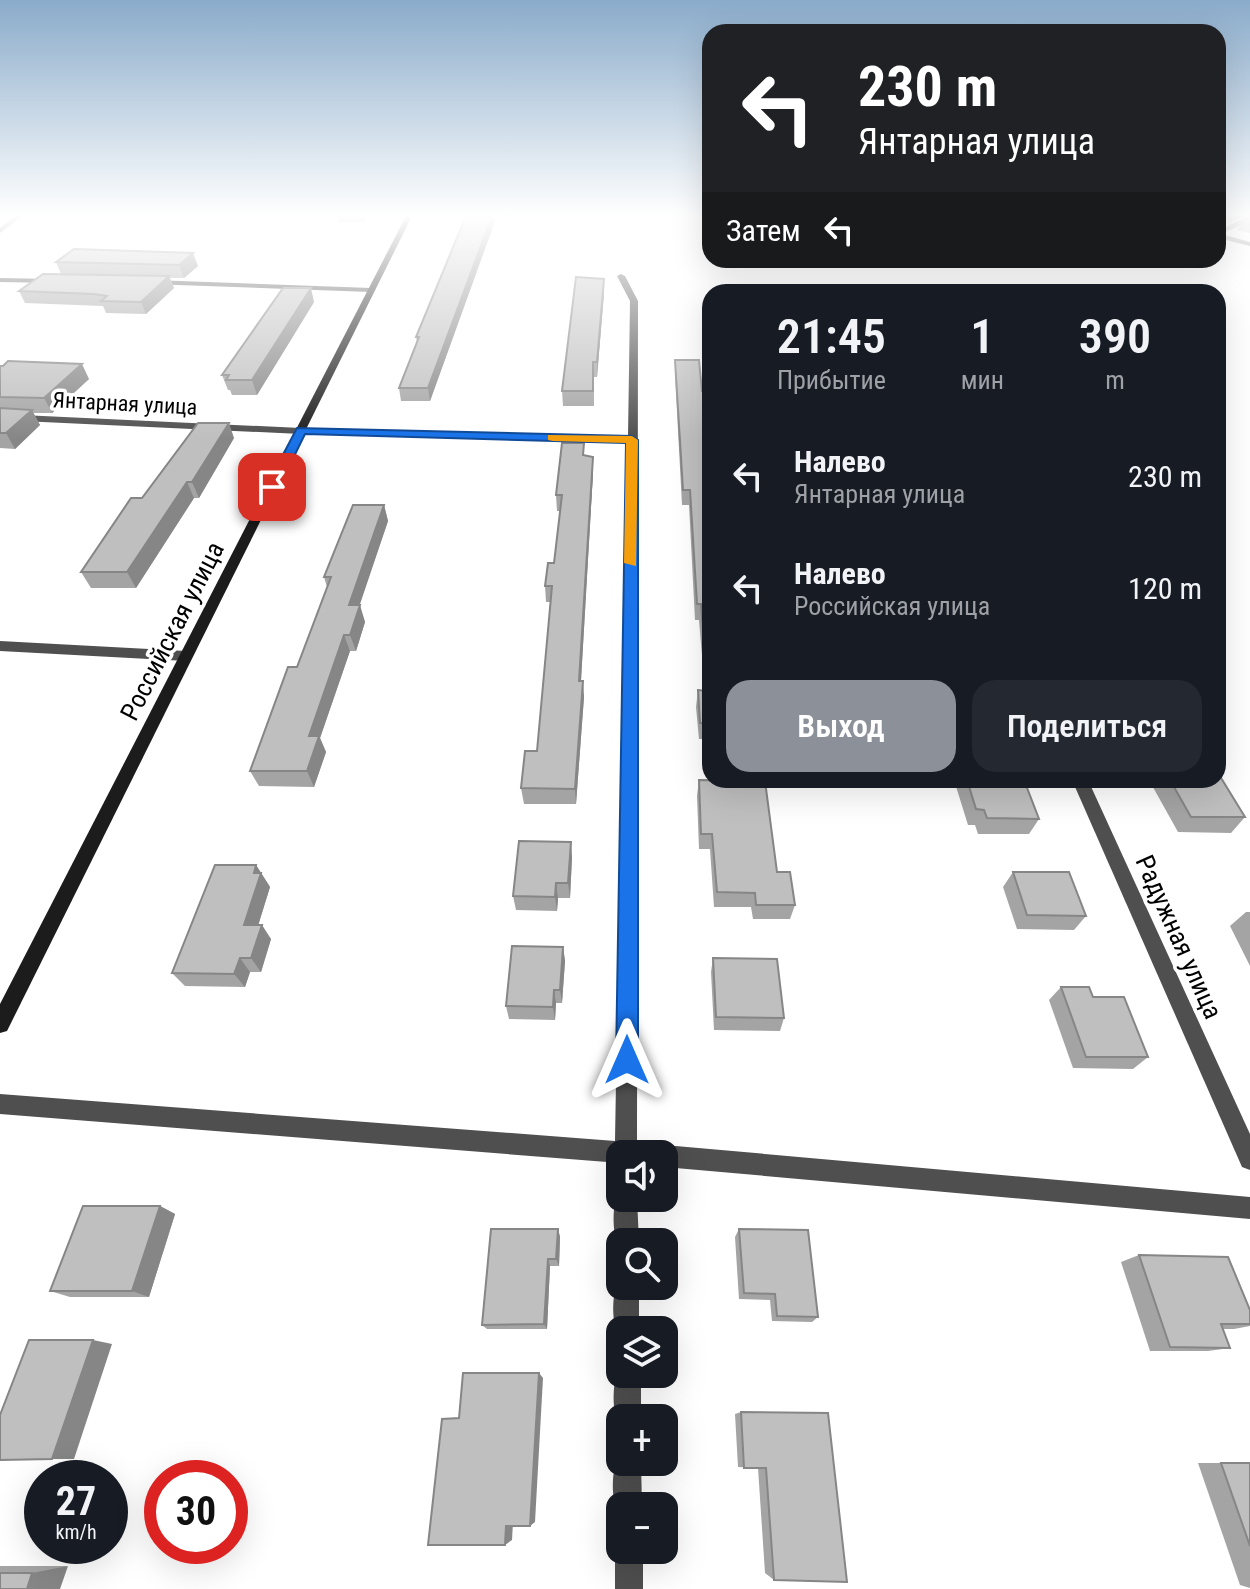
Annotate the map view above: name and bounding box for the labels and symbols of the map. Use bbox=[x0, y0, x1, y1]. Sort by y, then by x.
street label: Янтарная улица bbox=[52, 387, 198, 420]
pin bbox=[238, 453, 306, 521]
street label: Российская улица bbox=[114, 537, 230, 725]
street label: Радужная улица bbox=[1130, 851, 1228, 1023]
position arrow bbox=[585, 1018, 669, 1102]
speed limit sign: 30 bbox=[144, 1460, 248, 1564]

